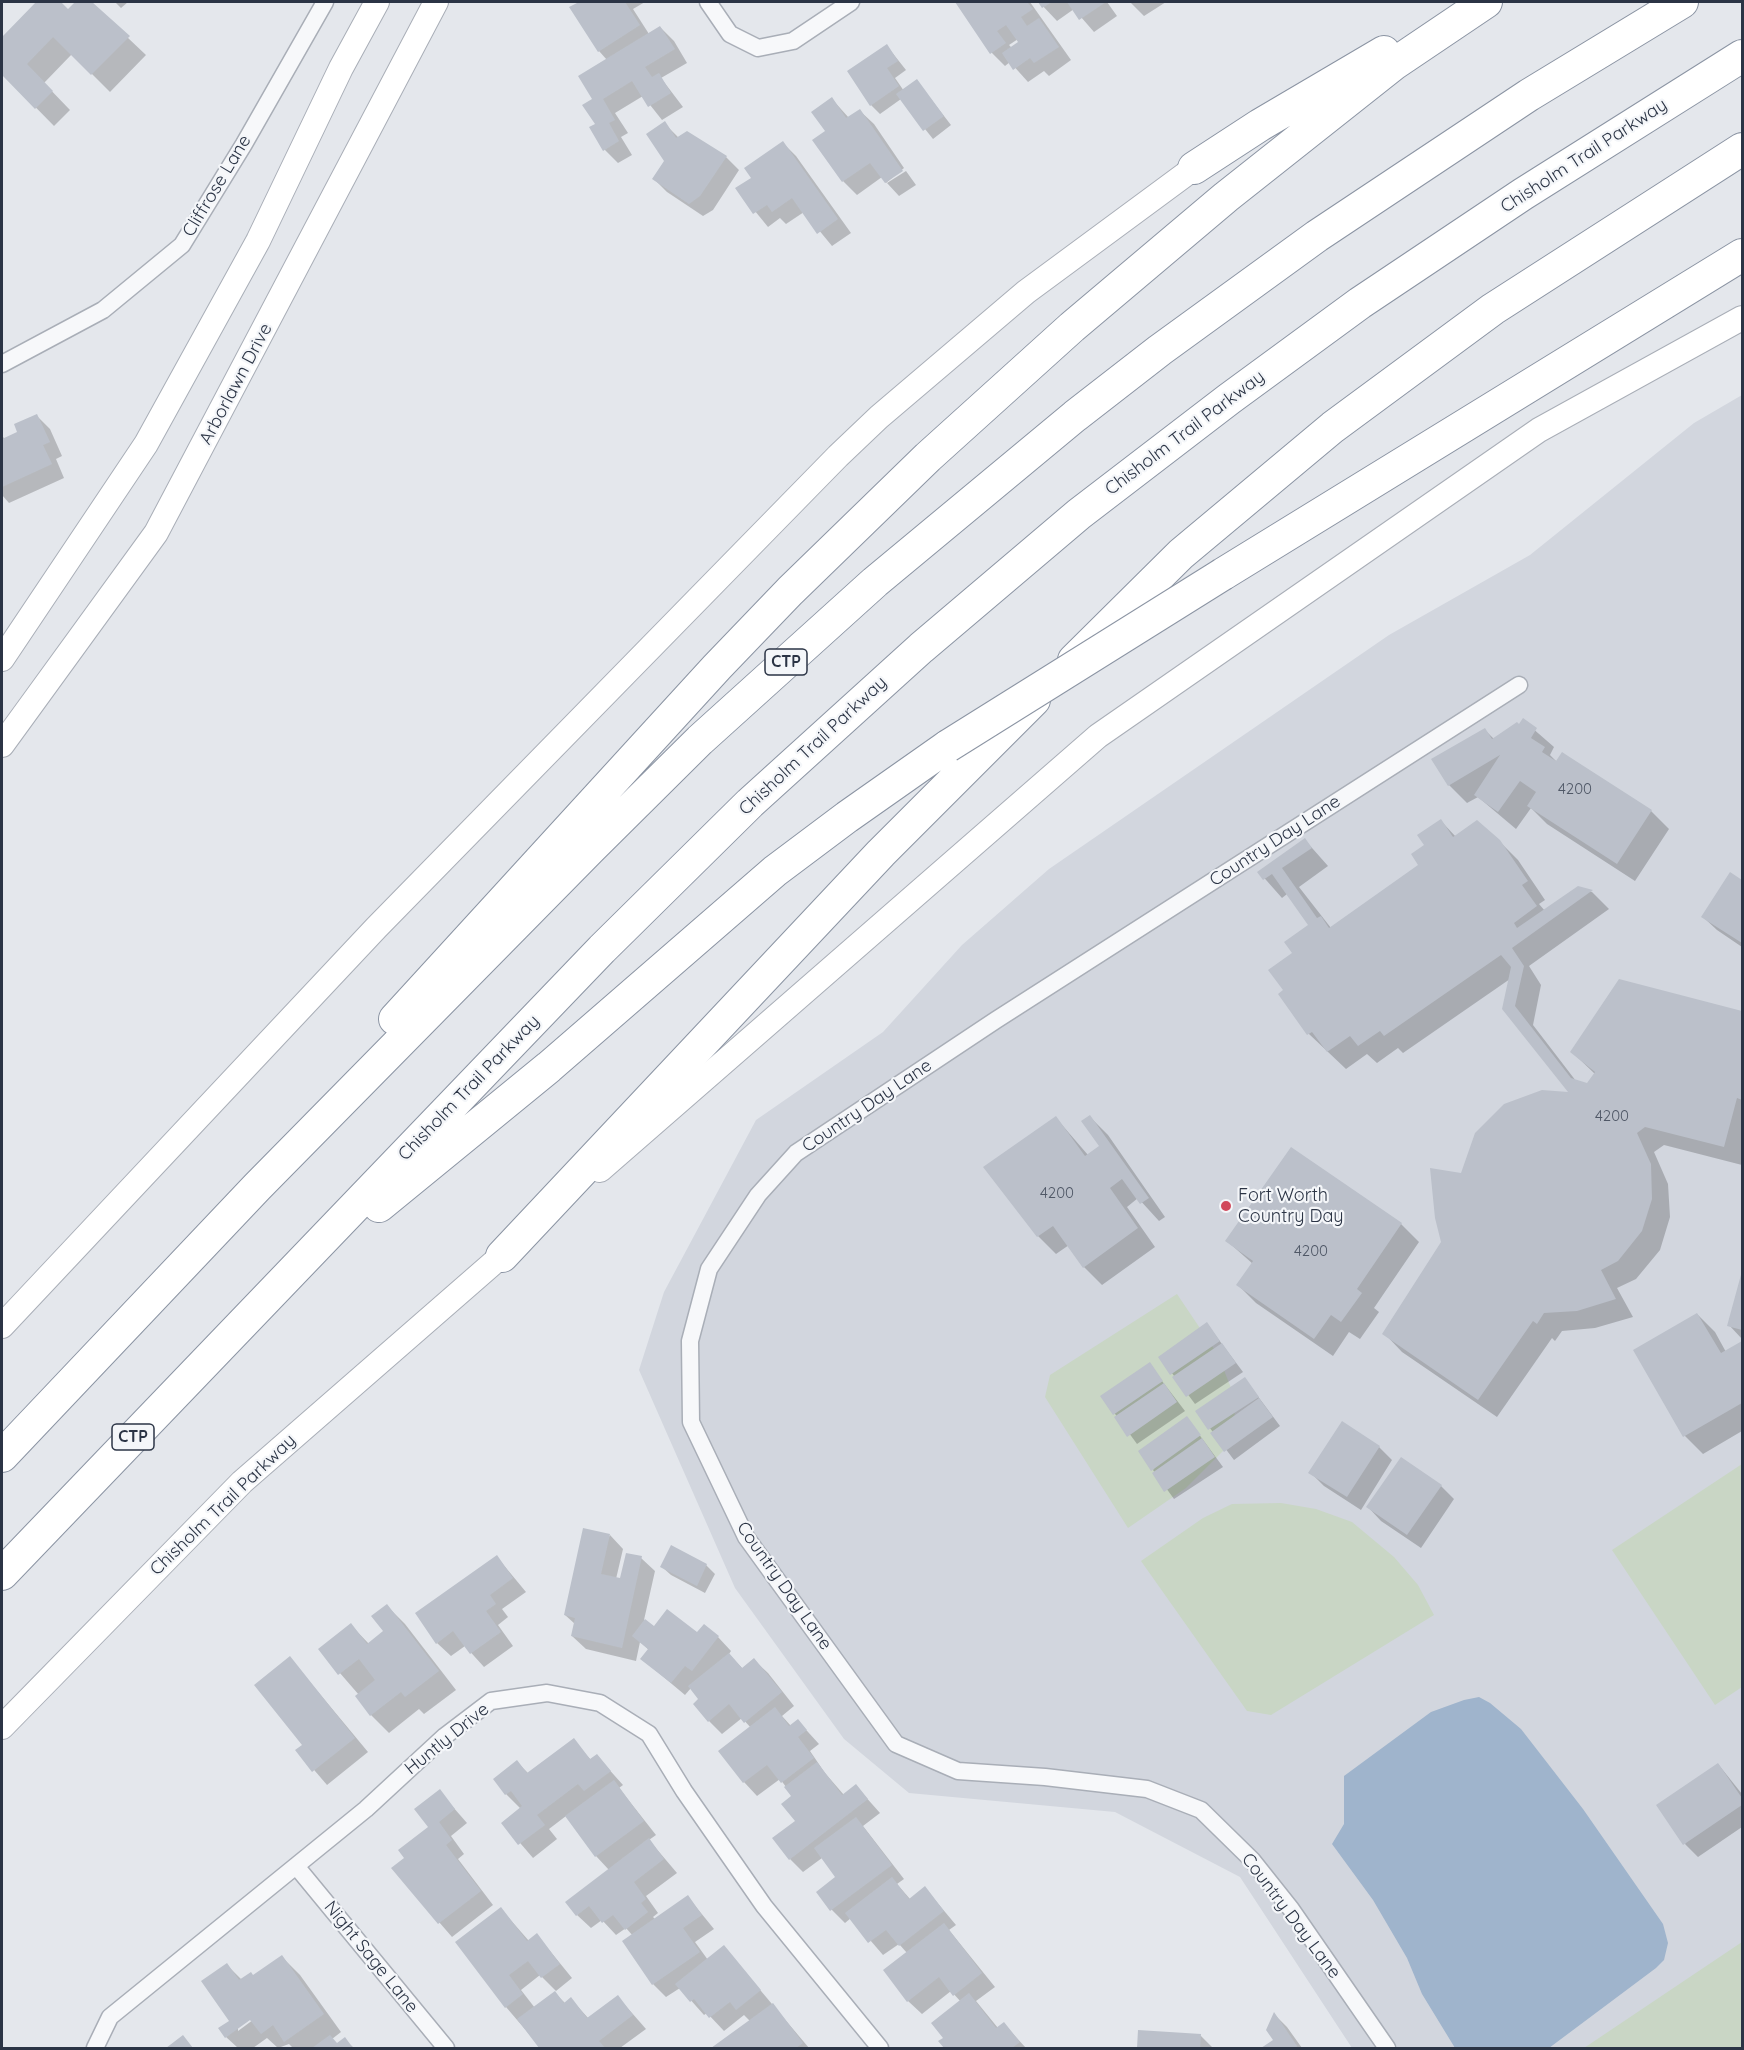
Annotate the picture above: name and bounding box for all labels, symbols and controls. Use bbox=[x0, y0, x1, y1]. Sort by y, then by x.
street label: Chisholm Trail Parkway bbox=[1497, 94, 1671, 218]
street label: Cliffrose Lane bbox=[178, 131, 256, 241]
street label: Arborlawn Drive bbox=[195, 320, 277, 448]
street label: Chisholm Trail Parkway bbox=[1101, 366, 1269, 500]
road number: CTP bbox=[765, 649, 807, 675]
street label: Chisholm Trail Parkway bbox=[735, 672, 891, 820]
house number: 4200 bbox=[1558, 780, 1592, 798]
street label: Country Day Lane bbox=[1206, 791, 1344, 891]
street label: Chisholm Trail Parkway bbox=[394, 1011, 544, 1165]
street label: Country Day Lane bbox=[798, 1055, 936, 1157]
house number: 4200 bbox=[1595, 1107, 1629, 1125]
house number: 4200 bbox=[1040, 1184, 1074, 1202]
place label: Fort Worth Country Day bbox=[1238, 1185, 1344, 1228]
marker: Fort Worth Country Day bbox=[1219, 1199, 1233, 1213]
house number: 4200 bbox=[1294, 1242, 1328, 1260]
road number: CTP bbox=[112, 1424, 154, 1450]
street label: Chisholm Trail Parkway bbox=[146, 1430, 300, 1580]
street label: Country Day Lane bbox=[732, 1518, 836, 1654]
street label: Huntly Drive bbox=[401, 1698, 493, 1780]
street label: Country Day Lane bbox=[1237, 1849, 1345, 1983]
street label: Night Sage Lane bbox=[319, 1897, 423, 2017]

